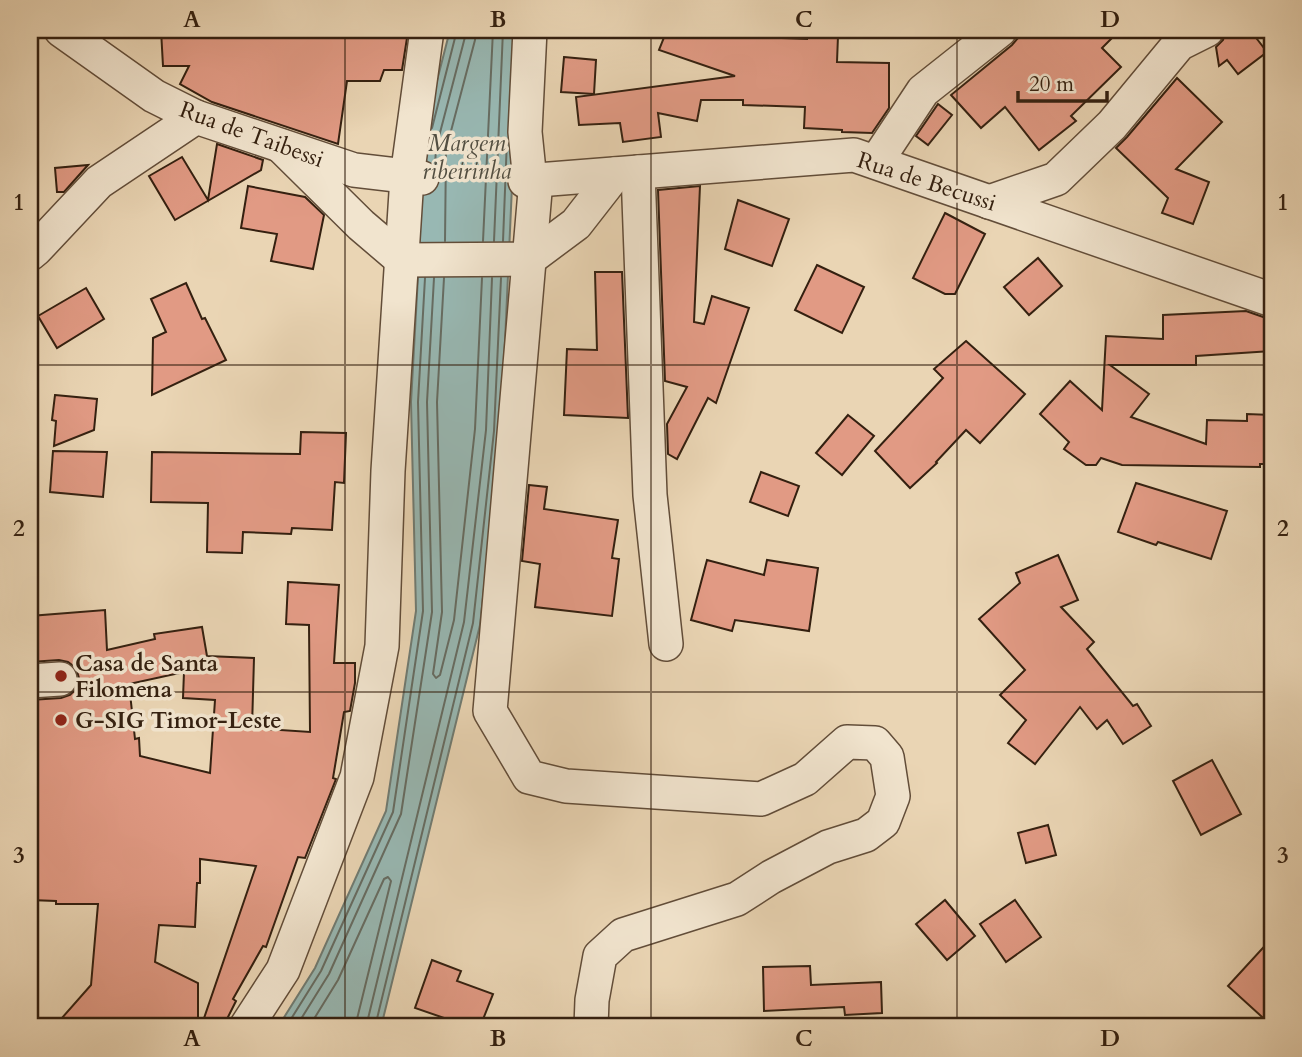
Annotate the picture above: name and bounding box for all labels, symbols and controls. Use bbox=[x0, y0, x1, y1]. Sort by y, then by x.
text: A bbox=[183, 4, 201, 35]
text: B bbox=[490, 4, 506, 35]
text: C bbox=[795, 4, 813, 35]
text: D bbox=[1100, 4, 1120, 35]
scale bar bbox=[1018, 60, 1108, 104]
text: 20 m bbox=[1029, 70, 1074, 99]
street label: Rua de Taibessi bbox=[175, 94, 328, 175]
water label: Margem ribeirinha bbox=[423, 127, 512, 188]
street label: Rua de Becussi bbox=[853, 144, 1000, 219]
text: 1 bbox=[13, 187, 25, 218]
text: 1 bbox=[1277, 187, 1289, 218]
text: 2 bbox=[13, 513, 25, 544]
text: 2 bbox=[1277, 513, 1289, 544]
place label: Casa de Santa Filomena bbox=[75, 648, 219, 705]
marker: Casa de Santa Filomena bbox=[53, 668, 69, 684]
place label: G-SIG Timor-Leste bbox=[75, 705, 282, 736]
marker: G-SIG Timor-Leste bbox=[53, 712, 69, 728]
text: 3 bbox=[13, 840, 25, 871]
text: 3 bbox=[1277, 840, 1289, 871]
text: A bbox=[183, 1023, 201, 1054]
text: B bbox=[490, 1023, 506, 1054]
text: C bbox=[795, 1023, 813, 1054]
text: D bbox=[1100, 1023, 1120, 1054]

